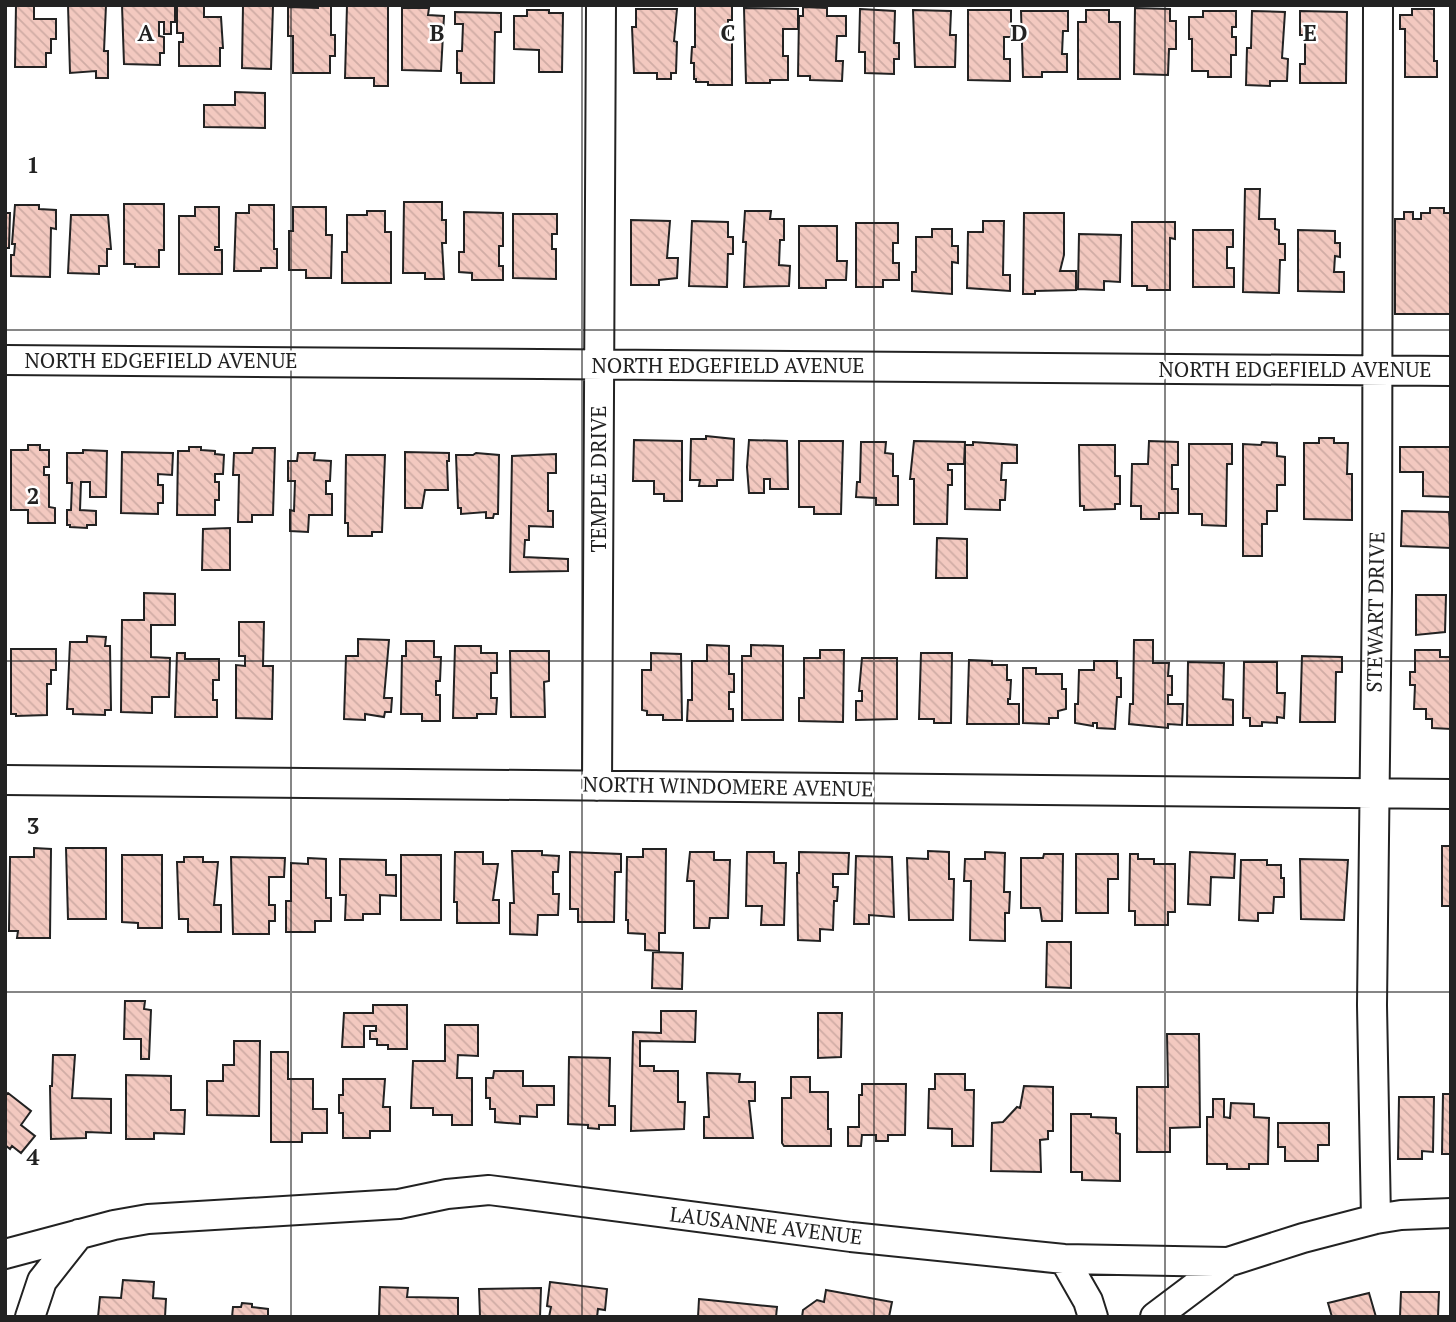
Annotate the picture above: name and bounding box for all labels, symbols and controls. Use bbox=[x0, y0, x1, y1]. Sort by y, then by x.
text: A bbox=[138, 17, 155, 48]
text: B bbox=[430, 17, 445, 48]
text: C bbox=[721, 17, 736, 48]
text: D bbox=[1011, 17, 1028, 48]
text: E bbox=[1303, 17, 1317, 48]
text: 1 bbox=[27, 149, 40, 180]
street label: NORTH EDGEFIELD AVENUE bbox=[24, 346, 298, 374]
street label: NORTH EDGEFIELD AVENUE bbox=[591, 351, 865, 379]
street label: NORTH EDGEFIELD AVENUE bbox=[1158, 355, 1432, 383]
street label: TEMPLE DRIVE bbox=[584, 405, 612, 553]
text: 2 bbox=[27, 480, 40, 511]
street label: STEWART DRIVE bbox=[1360, 531, 1390, 693]
street label: NORTH WINDOMERE AVENUE bbox=[582, 769, 874, 803]
text: 3 bbox=[27, 810, 40, 841]
text: 4 bbox=[27, 1141, 40, 1172]
street label: LAUSANNE AVENUE bbox=[668, 1199, 864, 1251]

